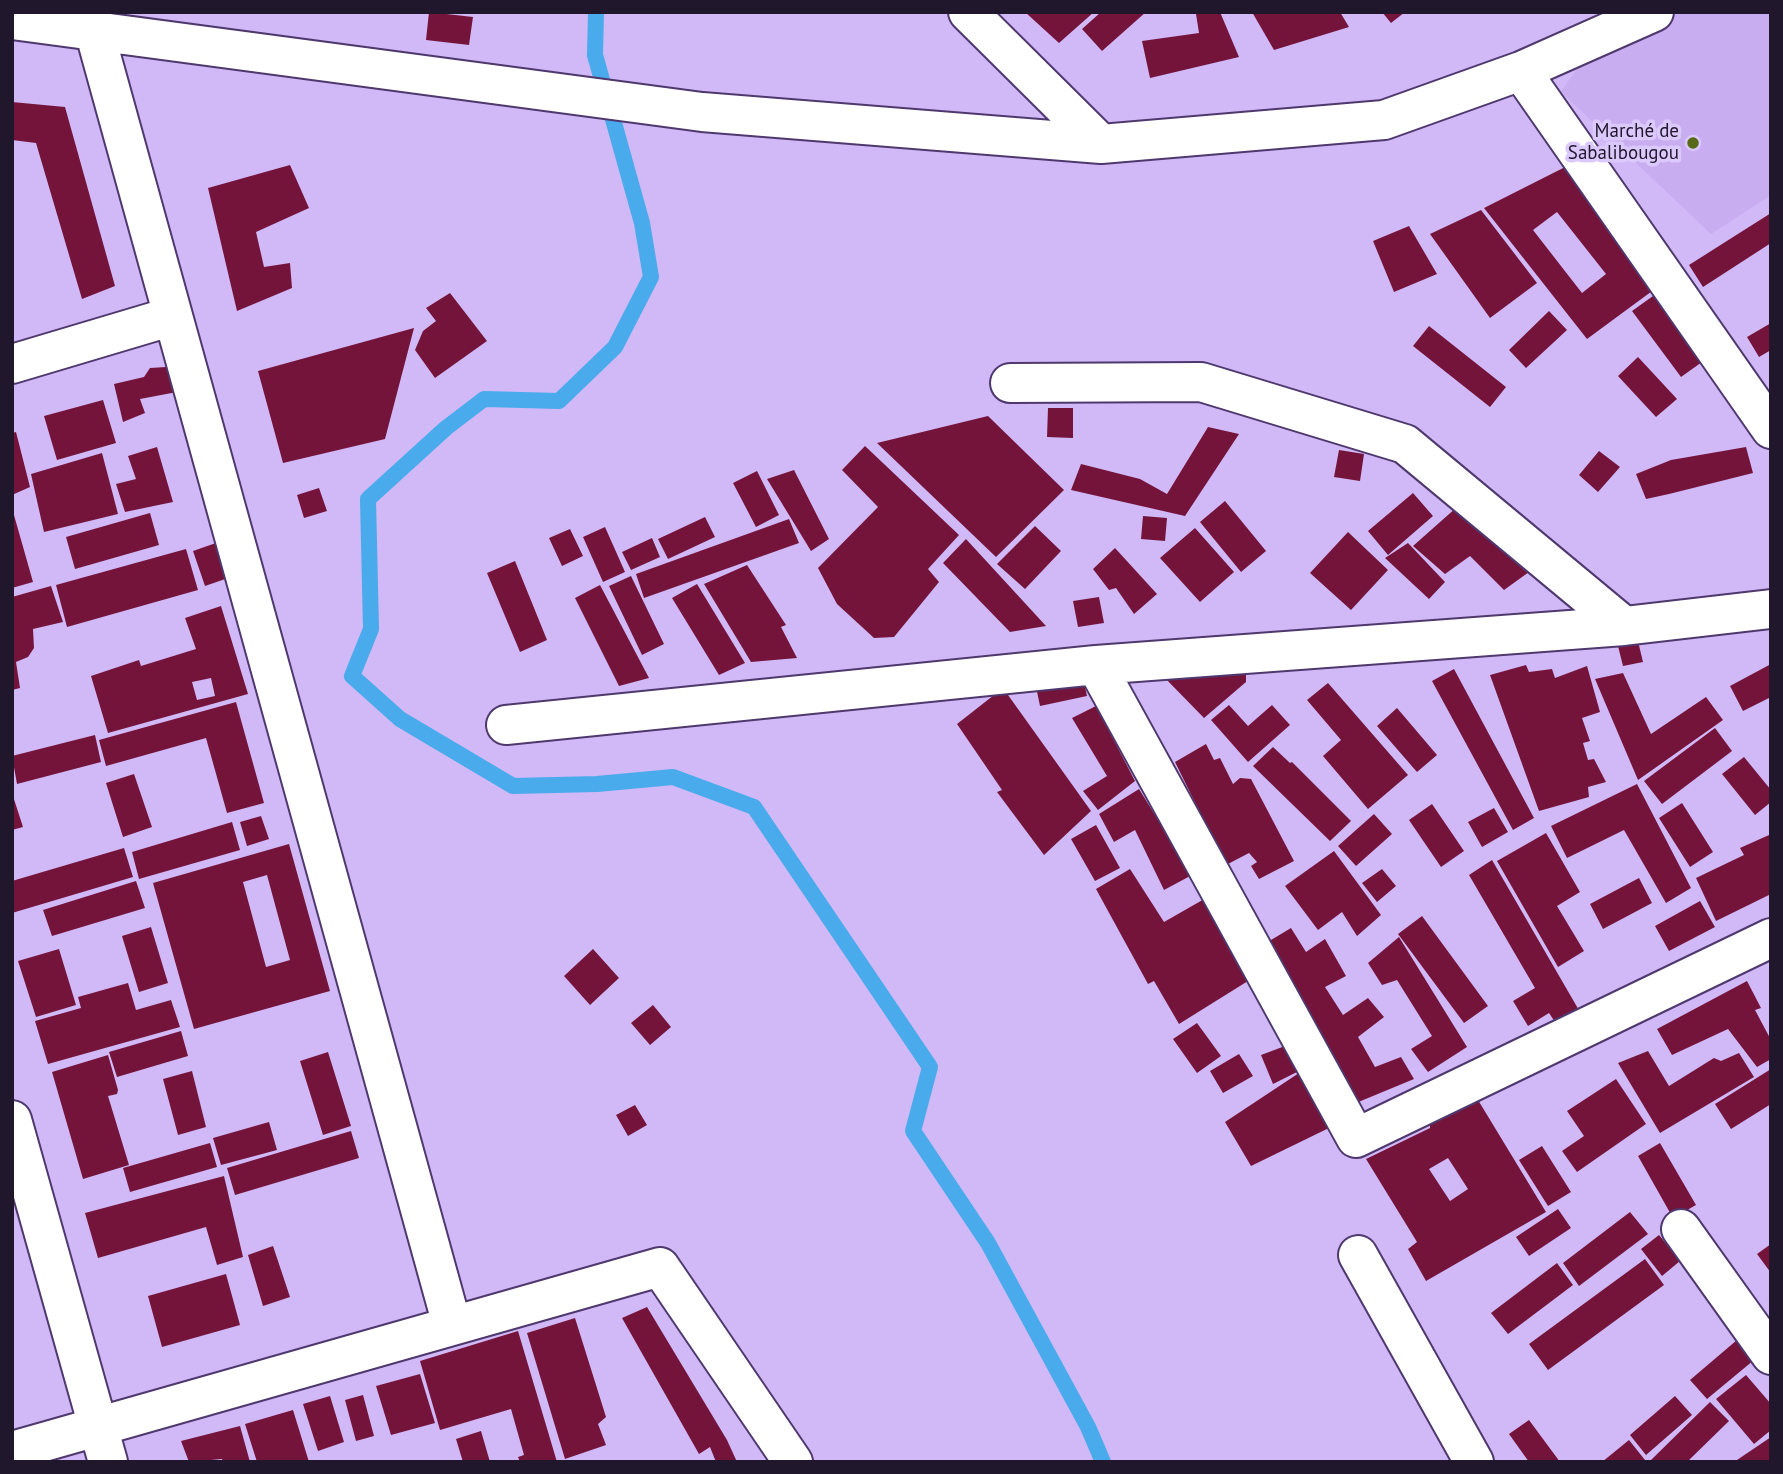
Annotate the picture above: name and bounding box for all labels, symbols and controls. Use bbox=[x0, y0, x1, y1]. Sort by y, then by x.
place label: Marché de Sabalibougou bbox=[1568, 121, 1679, 165]
marker: Marché de Sabalibougou bbox=[1685, 135, 1701, 151]

